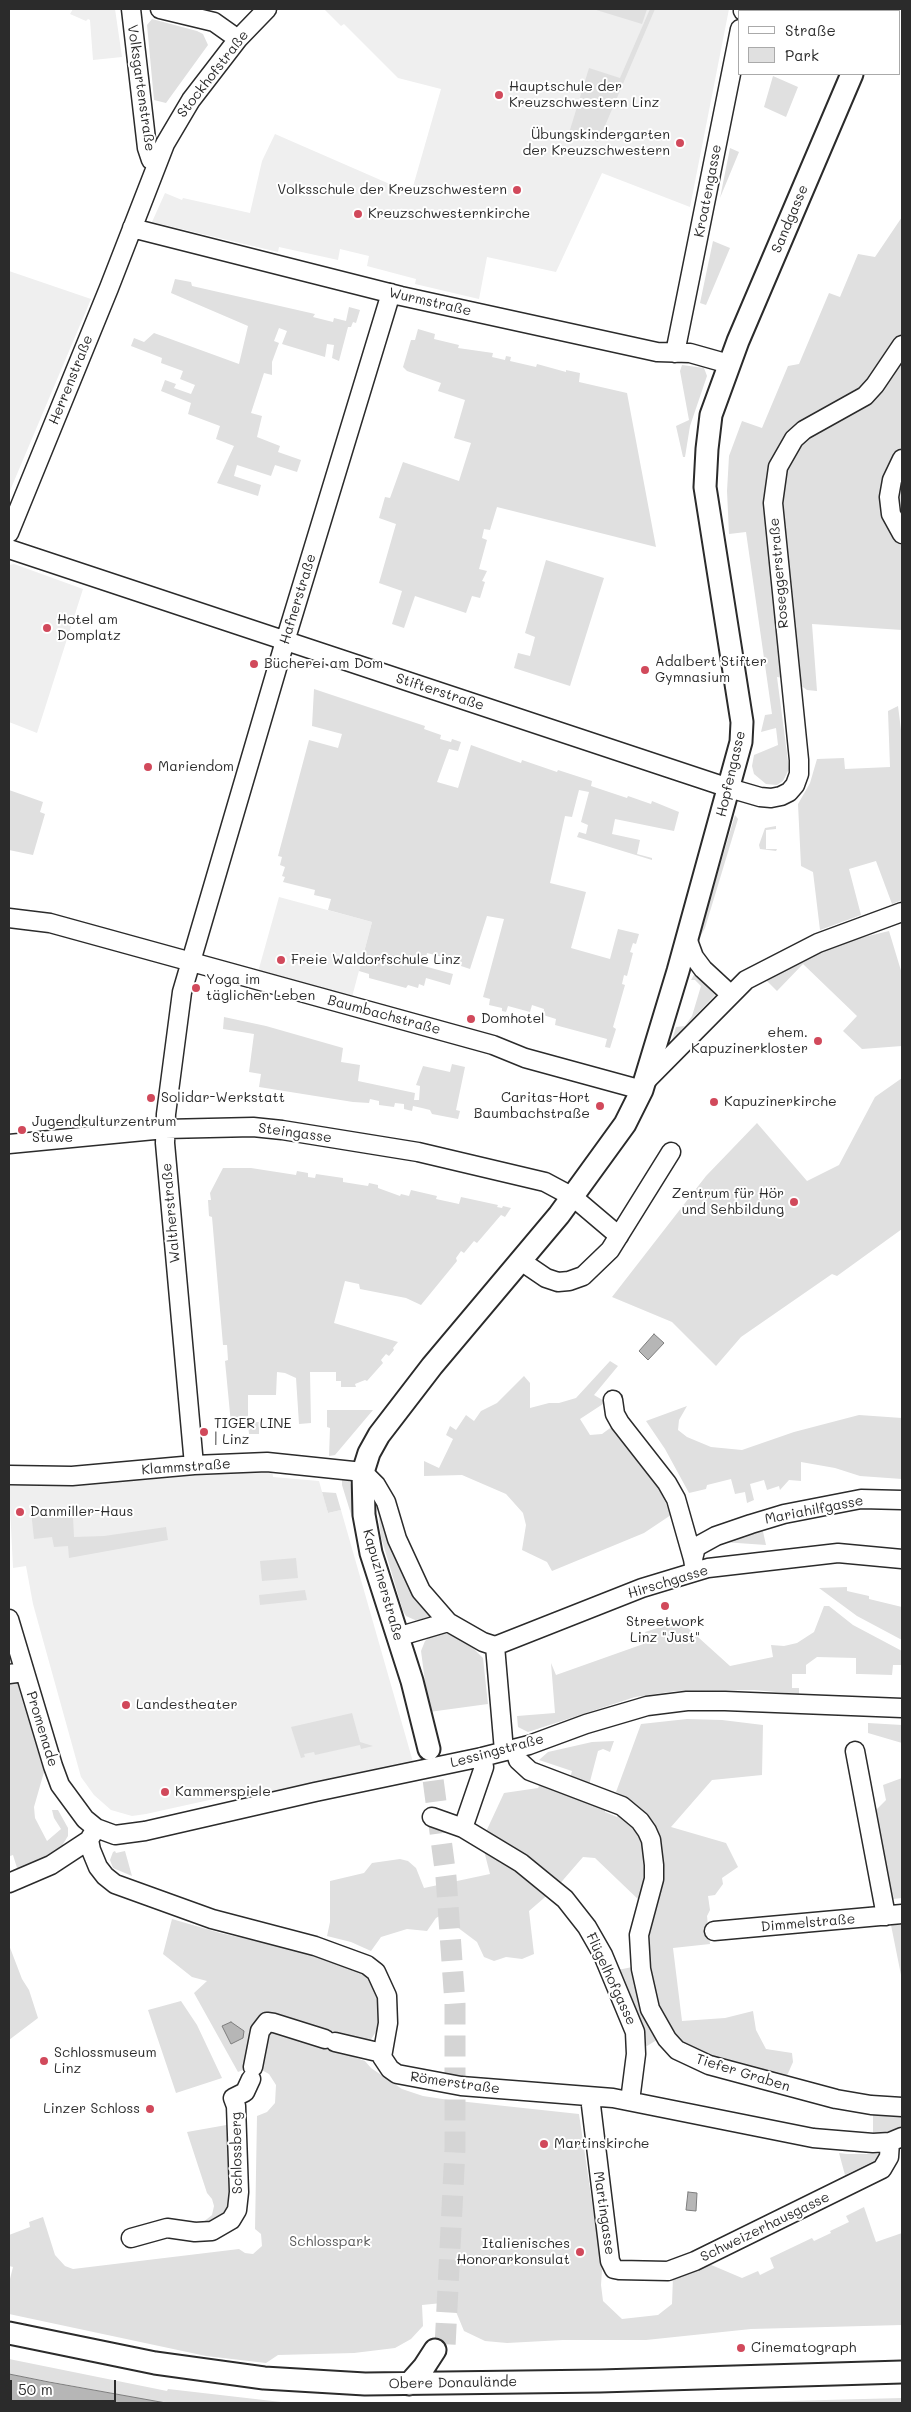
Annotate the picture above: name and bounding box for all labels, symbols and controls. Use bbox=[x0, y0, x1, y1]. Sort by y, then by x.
legend bbox=[738, 10, 901, 75]
text: Straße bbox=[785, 20, 836, 40]
street label: Volksgartenstraße bbox=[124, 24, 158, 152]
street label: Stockhofstraße bbox=[174, 27, 252, 121]
text: Park bbox=[785, 45, 819, 65]
place label: Hauptschule der Kreuzschwestern Linz bbox=[509, 79, 659, 111]
marker: Hauptschule der Kreuzschwestern Linz bbox=[493, 89, 505, 101]
place label: Übungskindergarten der Kreuzschwestern bbox=[522, 127, 670, 160]
marker: Übungskindergarten der Kreuzschwestern bbox=[674, 137, 686, 149]
street label: Kroatengasse bbox=[691, 143, 725, 239]
place label: Volksschule der Kreuzschwestern bbox=[277, 182, 507, 198]
street label: Sandgasse bbox=[768, 182, 812, 256]
marker: Volksschule der Kreuzschwestern bbox=[511, 184, 523, 196]
place label: Kreuzschwesternkirche bbox=[368, 206, 530, 222]
marker: Kreuzschwesternkirche bbox=[352, 208, 364, 220]
street label: Wurmstraße bbox=[387, 284, 473, 320]
street label: Herrenstraße bbox=[45, 333, 97, 427]
street label: Roseggerstraße bbox=[766, 517, 792, 629]
street label: Hafnerstraße bbox=[276, 552, 320, 646]
place label: Hotel am Domplatz bbox=[57, 612, 121, 644]
marker: Hotel am Domplatz bbox=[41, 622, 53, 634]
place label: Adalbert Stifter Gymnasium bbox=[655, 654, 767, 686]
place label: Bücherei am Dom bbox=[264, 656, 383, 672]
marker: Bücherei am Dom bbox=[248, 658, 260, 670]
marker: Adalbert Stifter Gymnasium bbox=[639, 664, 651, 676]
street label: Stifterstraße bbox=[394, 670, 486, 714]
street label: Hopfengasse bbox=[713, 729, 749, 819]
place label: Mariendom bbox=[158, 759, 234, 775]
marker: Mariendom bbox=[142, 761, 154, 773]
place label: Freie Waldorfschule Linz bbox=[291, 952, 461, 968]
marker: Freie Waldorfschule Linz bbox=[275, 954, 287, 966]
place label: Yoga im täglichen Leben bbox=[206, 972, 315, 1004]
marker: Yoga im täglichen Leben bbox=[190, 982, 202, 994]
street label: Baumbachstraße bbox=[326, 992, 442, 1038]
place label: Domhotel bbox=[481, 1011, 545, 1027]
marker: Domhotel bbox=[465, 1013, 477, 1025]
place label: ehem. Kapuzinerkloster bbox=[691, 1025, 808, 1058]
marker: ehem. Kapuzinerkloster bbox=[812, 1035, 824, 1047]
place label: Solidar-Werkstatt bbox=[161, 1090, 285, 1106]
place label: Caritas-Hort Baumbachstraße bbox=[474, 1090, 590, 1122]
marker: Solidar-Werkstatt bbox=[145, 1092, 157, 1104]
place label: Kapuzinerkirche bbox=[724, 1094, 837, 1110]
marker: Kapuzinerkirche bbox=[708, 1096, 720, 1108]
marker: Caritas-Hort Baumbachstraße bbox=[594, 1100, 606, 1112]
place label: Jugendkulturzentrum Stuwe bbox=[32, 1114, 176, 1146]
street label: Steingasse bbox=[257, 1120, 333, 1146]
marker: Jugendkulturzentrum Stuwe bbox=[16, 1124, 28, 1136]
street label: Waltherstraße bbox=[158, 1162, 184, 1264]
place label: Zentrum für Hör und Sehbildung bbox=[672, 1186, 784, 1218]
marker: Zentrum für Hör und Sehbildung bbox=[788, 1196, 800, 1208]
place label: TIGER LINE | Linz bbox=[214, 1416, 292, 1448]
marker: TIGER LINE | Linz bbox=[198, 1426, 210, 1438]
street label: Klammstraße bbox=[141, 1456, 231, 1478]
street label: Mariahilfgasse bbox=[763, 1492, 865, 1528]
place label: Danmiller-Haus bbox=[30, 1504, 133, 1520]
marker: Danmiller-Haus bbox=[14, 1506, 26, 1518]
street label: Kapuzinerstraße bbox=[359, 1527, 407, 1643]
street label: Hirschgasse bbox=[626, 1562, 710, 1602]
marker: Streetwork Linz "Just" bbox=[659, 1600, 671, 1612]
place label: Streetwork Linz "Just" bbox=[626, 1614, 704, 1646]
street label: Promenade bbox=[23, 1689, 61, 1769]
place label: Landestheater bbox=[136, 1697, 237, 1713]
marker: Landestheater bbox=[120, 1699, 132, 1711]
street label: Lessingstraße bbox=[448, 1730, 546, 1772]
place label: Kammerspiele bbox=[175, 1784, 271, 1800]
marker: Kammerspiele bbox=[159, 1786, 171, 1798]
street label: Dimmelstraße bbox=[760, 1911, 856, 1935]
street label: Flügelhofgasse bbox=[582, 1930, 640, 2028]
place label: Schlossmuseum Linz bbox=[54, 2045, 157, 2078]
street label: Tiefer Graben bbox=[694, 2051, 792, 2095]
marker: Schlossmuseum Linz bbox=[38, 2055, 50, 2067]
street label: Römerstraße bbox=[409, 2068, 501, 2098]
place label: Linzer Schloss bbox=[43, 2101, 140, 2117]
marker: Linzer Schloss bbox=[144, 2103, 156, 2115]
street label: Schlossberg bbox=[228, 2112, 246, 2194]
place label: Martinskirche bbox=[554, 2136, 649, 2152]
marker: Martinskirche bbox=[538, 2138, 550, 2150]
street label: Martingasse bbox=[590, 2170, 618, 2256]
street label: Schweizerhausgasse bbox=[698, 2188, 832, 2266]
park label: Schlosspark bbox=[289, 2234, 371, 2250]
place label: Italienisches Honorarkonsulat bbox=[457, 2236, 570, 2268]
marker: Italienisches Honorarkonsulat bbox=[574, 2246, 586, 2258]
place label: Cinematograph bbox=[751, 2340, 856, 2356]
marker: Cinematograph bbox=[735, 2342, 747, 2354]
scale bar bbox=[12, 2370, 119, 2402]
street label: Obere Donaulände bbox=[389, 2373, 517, 2393]
text: 50 m bbox=[18, 2379, 53, 2399]

